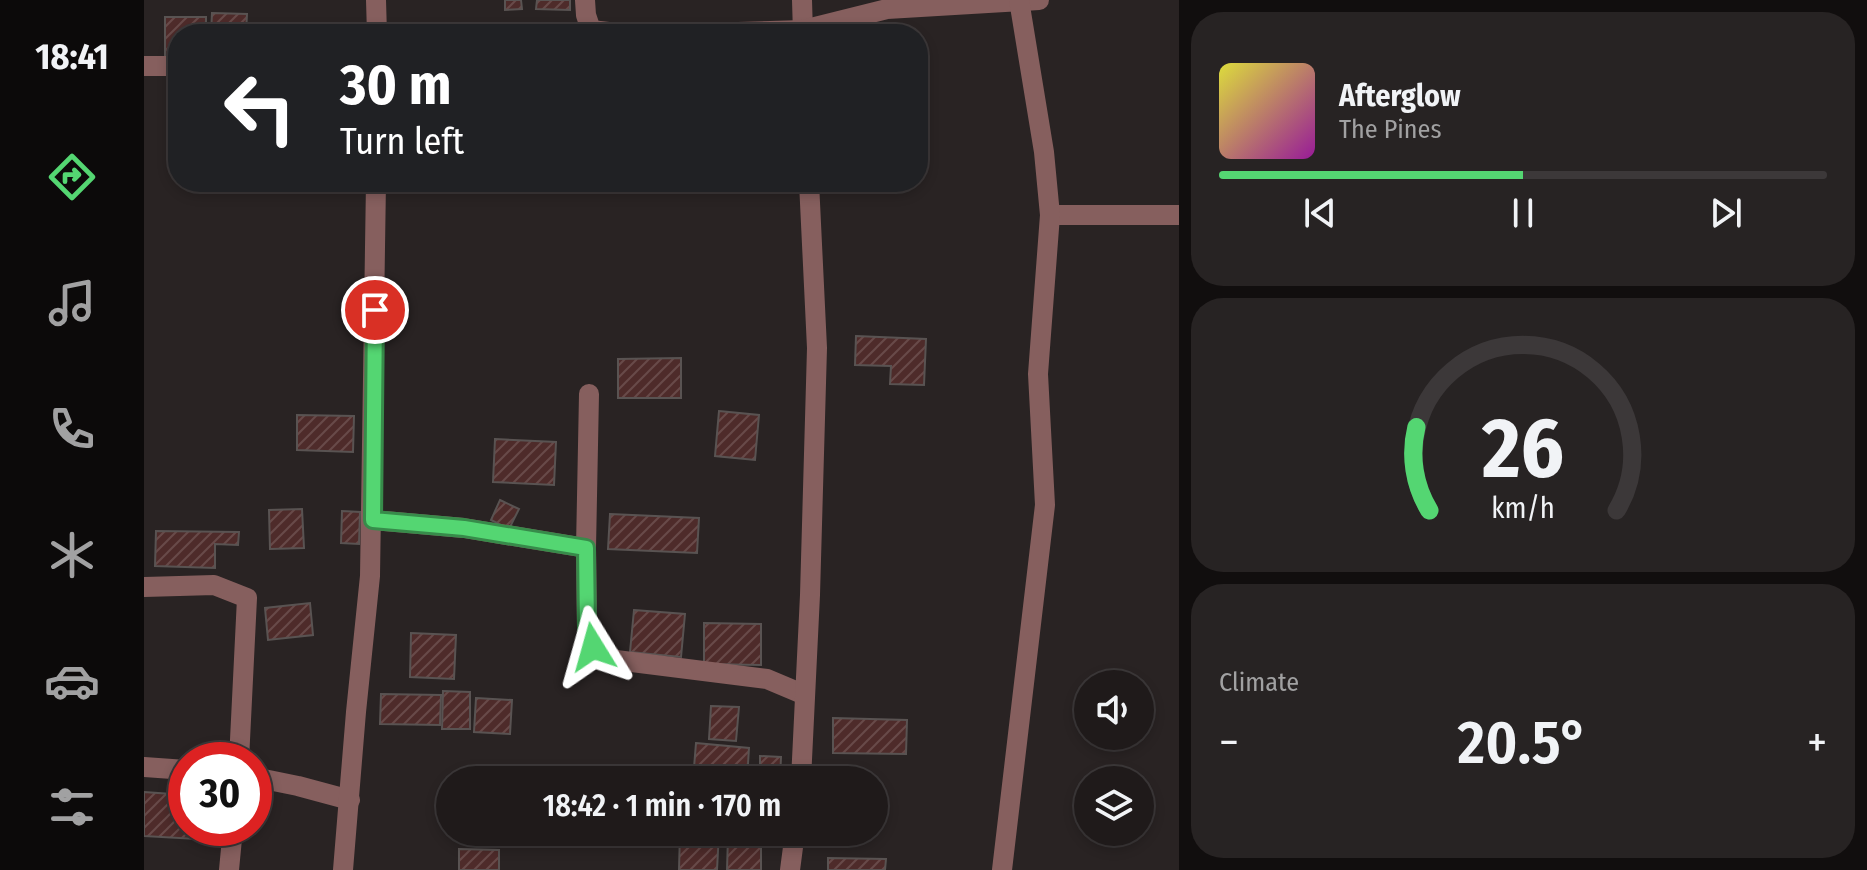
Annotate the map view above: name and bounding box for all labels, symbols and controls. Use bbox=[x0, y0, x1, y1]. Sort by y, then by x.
text: 18:41 bbox=[35, 35, 109, 79]
text: 30 m bbox=[340, 52, 451, 119]
icon: left bbox=[208, 56, 312, 160]
text: Afterglow bbox=[1339, 78, 1461, 114]
text: The Pines bbox=[1339, 114, 1442, 145]
text: Turn left bbox=[340, 120, 464, 164]
icon: directions bbox=[44, 149, 100, 205]
icon: previous bbox=[1298, 191, 1342, 235]
icon: pause bbox=[1501, 191, 1545, 235]
icon: next bbox=[1704, 191, 1748, 235]
icon: music bbox=[44, 275, 100, 331]
pin bbox=[341, 276, 409, 344]
icon: arrive bbox=[353, 288, 397, 332]
text: 26 bbox=[1481, 399, 1564, 499]
icon: phone bbox=[44, 401, 100, 457]
text: km/h bbox=[1491, 491, 1555, 526]
icon: climate bbox=[44, 527, 100, 583]
position arrow bbox=[551, 605, 635, 689]
icon: car bbox=[44, 653, 100, 709]
text: Climate bbox=[1219, 667, 1299, 698]
map controls bbox=[1074, 670, 1154, 846]
button: sound bbox=[1074, 670, 1154, 750]
text: 20.5° bbox=[1458, 707, 1588, 779]
text: − bbox=[1219, 716, 1239, 769]
text: + bbox=[1807, 716, 1827, 769]
speed limit sign: 30 bbox=[168, 742, 272, 846]
button: layers bbox=[1074, 766, 1154, 846]
icon: filters bbox=[44, 779, 100, 835]
text: 18:42 · 1 min · 170 m bbox=[543, 788, 781, 824]

